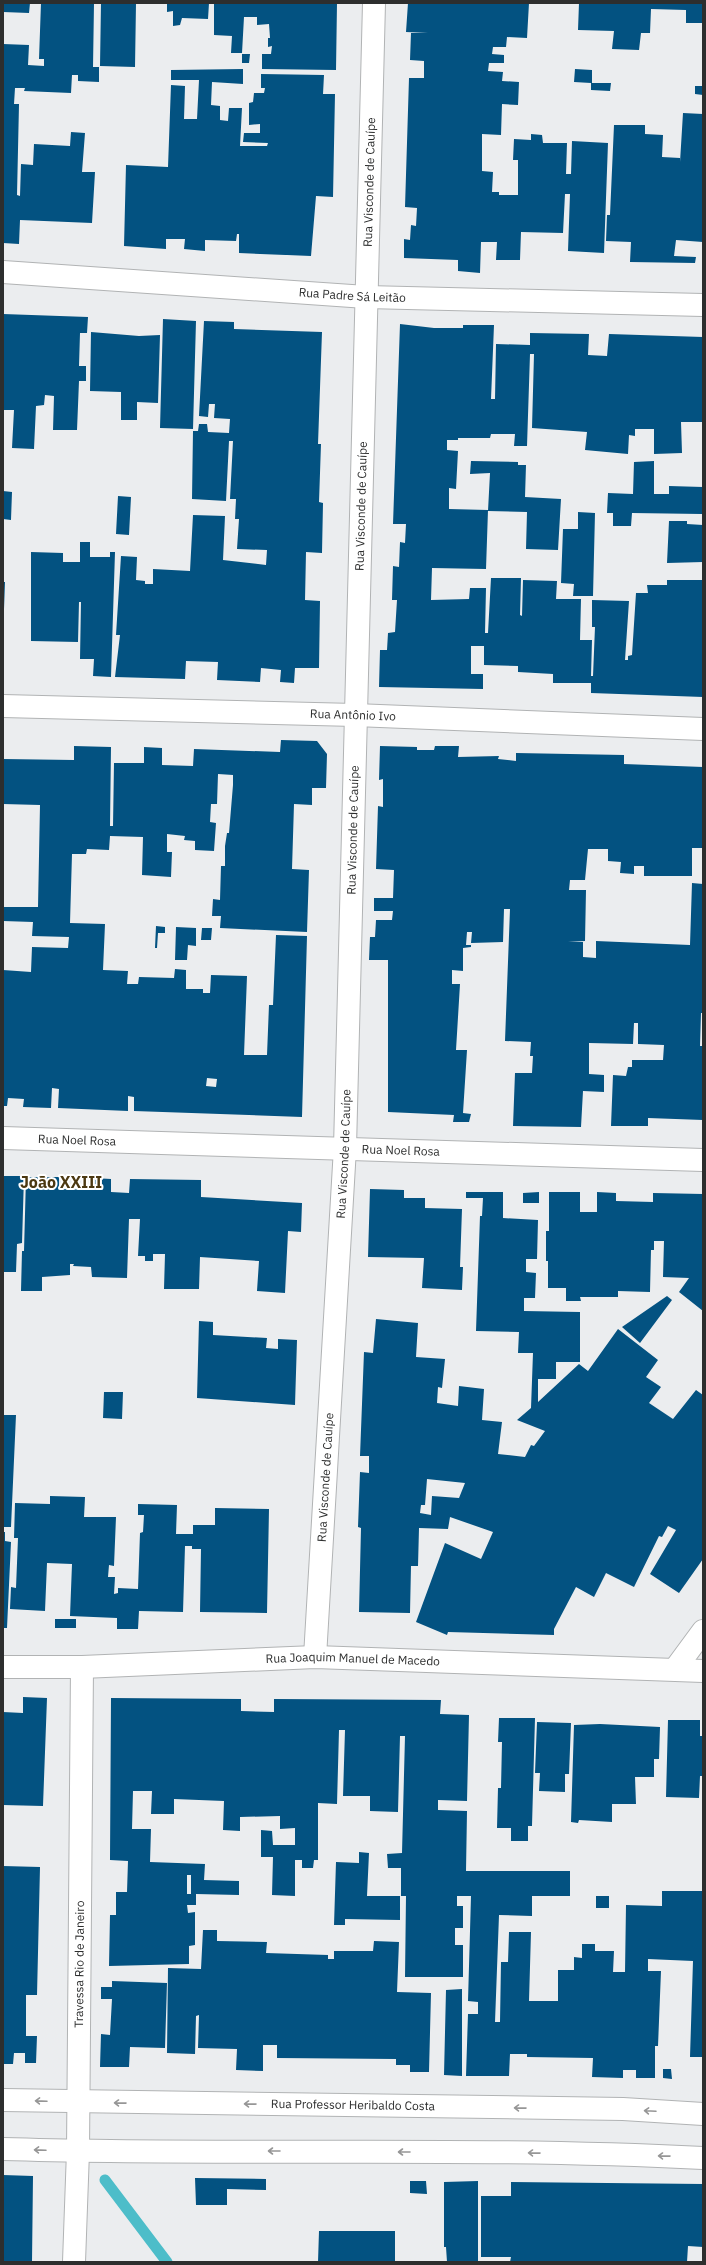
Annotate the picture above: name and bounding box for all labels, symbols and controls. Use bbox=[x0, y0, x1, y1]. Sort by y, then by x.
street label: Rua Visconde de Cauípe bbox=[360, 117, 378, 247]
street label: Rua Padre Sá Leitão bbox=[298, 284, 406, 305]
street label: Rua Visconde de Cauípe bbox=[352, 441, 370, 571]
street label: Rua Antônio Ivo bbox=[310, 706, 396, 724]
street label: Rua Visconde de Cauípe bbox=[343, 765, 362, 895]
street label: Rua Visconde de Cauípe bbox=[333, 1088, 353, 1219]
street label: Rua Noel Rosa bbox=[38, 1131, 117, 1149]
street label: Rua Noel Rosa bbox=[361, 1141, 441, 1159]
district label: João XXIII bbox=[20, 1172, 102, 1192]
street label: Rua Visconde de Cauípe bbox=[314, 1412, 336, 1542]
street label: Rua Joaquim Manuel de Macedo bbox=[265, 1649, 441, 1669]
street label: Travessa Rio de Janeiro bbox=[71, 1900, 87, 2028]
street label: Rua Professor Heribaldo Costa bbox=[271, 2096, 436, 2113]
one-way arrow bbox=[35, 2097, 48, 2105]
one-way arrow bbox=[114, 2099, 127, 2107]
one-way arrow bbox=[244, 2100, 257, 2108]
one-way arrow bbox=[514, 2104, 527, 2112]
one-way arrow bbox=[644, 2107, 657, 2114]
one-way arrow bbox=[34, 2146, 47, 2153]
one-way arrow bbox=[268, 2147, 281, 2155]
one-way arrow bbox=[398, 2148, 411, 2156]
one-way arrow bbox=[528, 2149, 541, 2157]
one-way arrow bbox=[658, 2152, 671, 2160]

